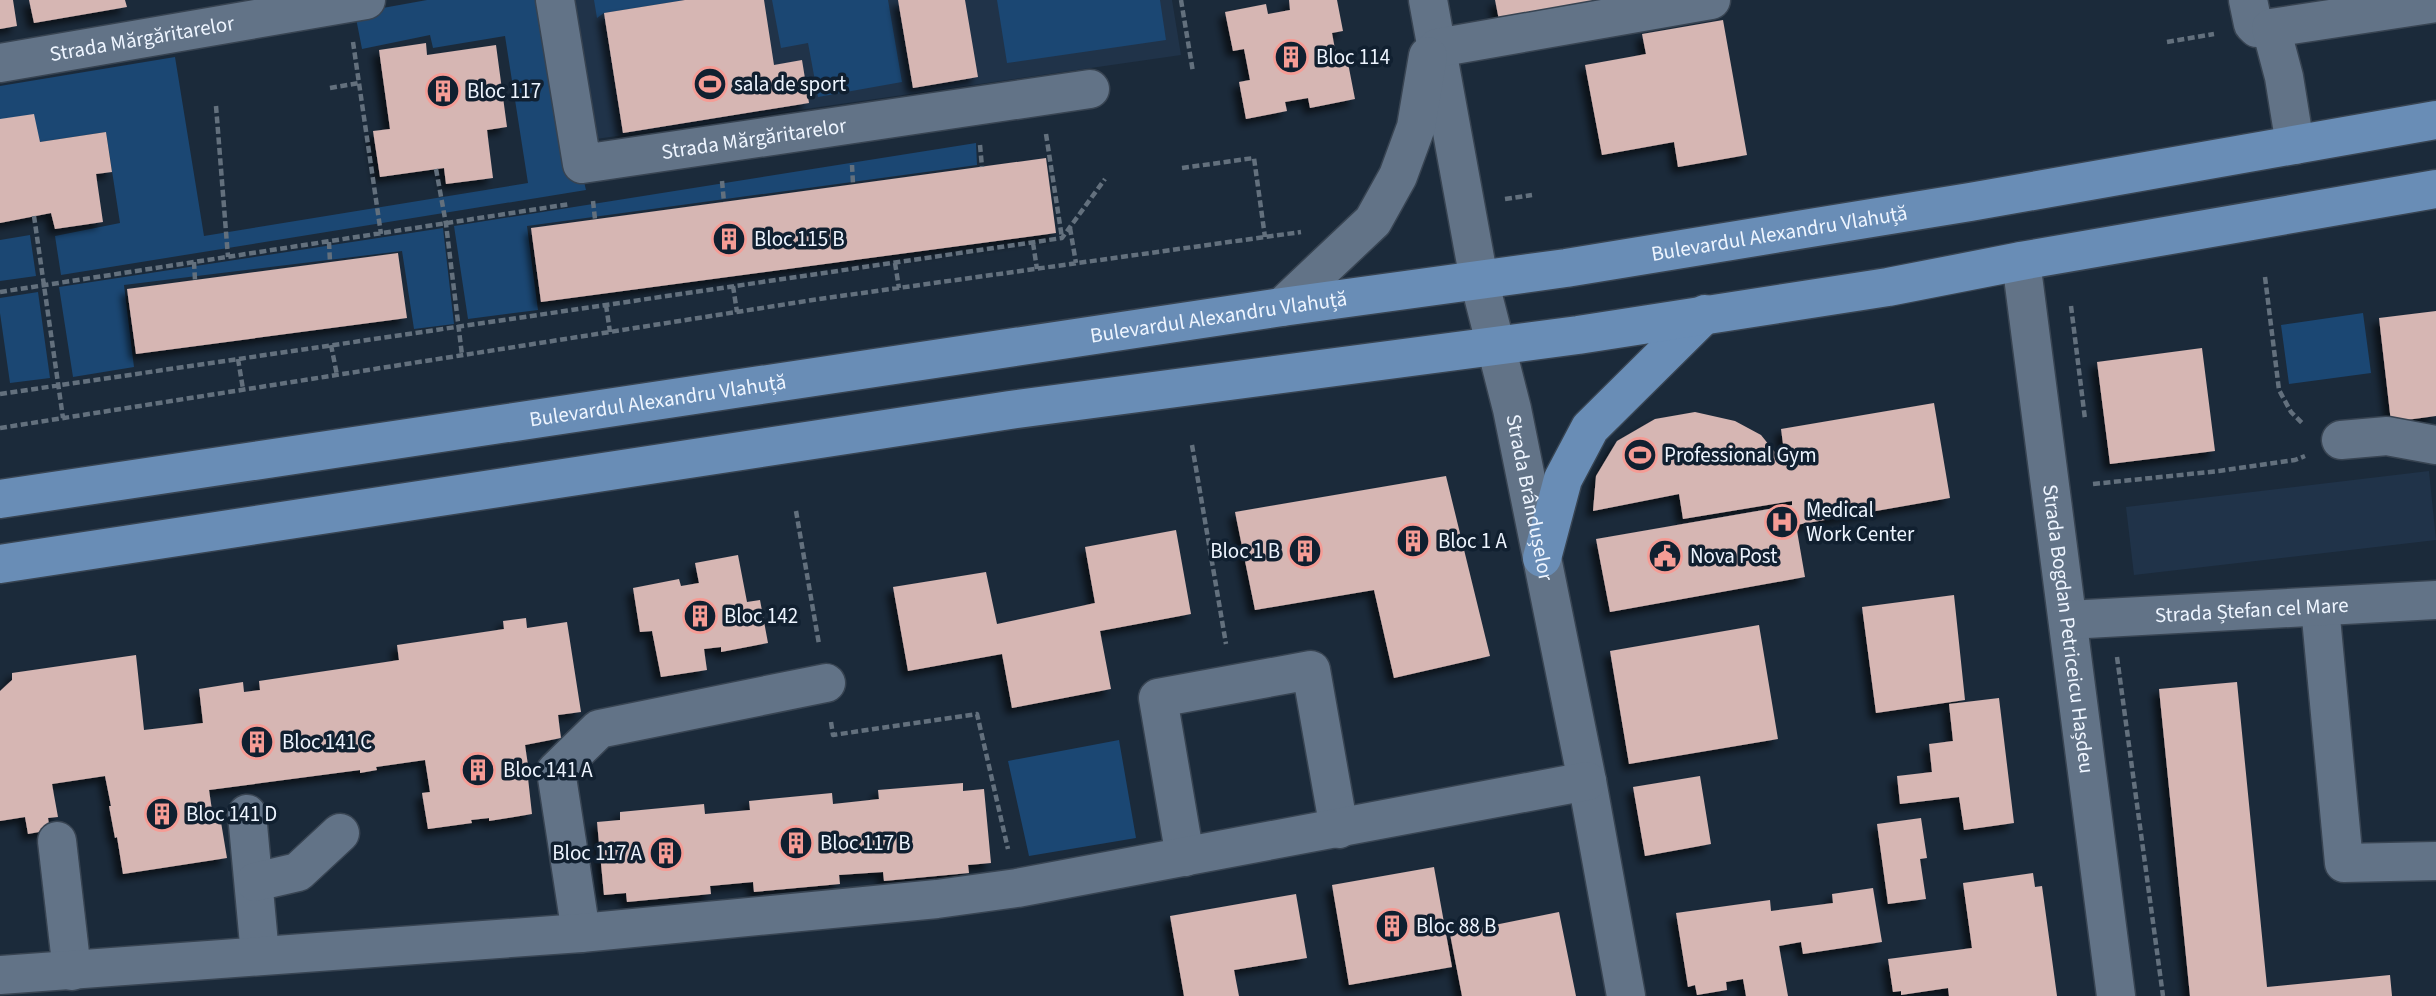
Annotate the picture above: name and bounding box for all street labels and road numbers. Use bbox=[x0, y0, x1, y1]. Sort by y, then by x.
street label: Strada Mărgăritarelor bbox=[47, 8, 237, 69]
street label: Strada Mărgăritarelor bbox=[659, 110, 849, 167]
street label: Bulevardul Alexandru Vlahuță bbox=[1649, 197, 1910, 269]
street label: Bulevardul Alexandru Vlahuță bbox=[1088, 283, 1349, 351]
street label: Bulevardul Alexandru Vlahuță bbox=[527, 366, 788, 435]
street label: Strada Brândușelor bbox=[1498, 412, 1561, 584]
street label: Strada Bogdan Petriceicu Hașdeu bbox=[2035, 482, 2102, 775]
street label: Strada Ștefan cel Mare bbox=[2154, 590, 2349, 630]

